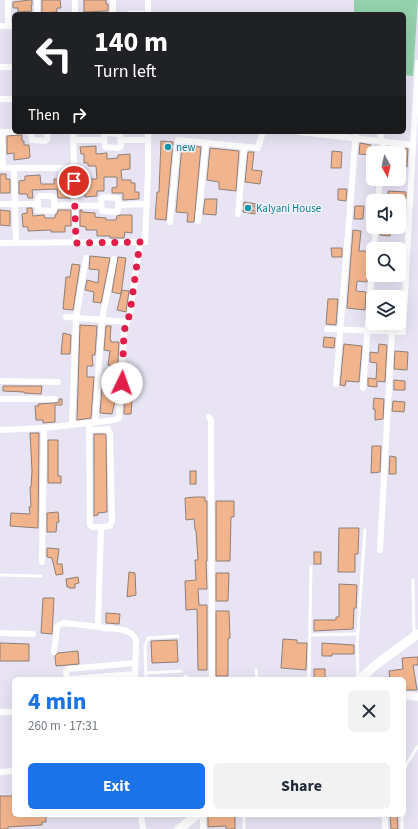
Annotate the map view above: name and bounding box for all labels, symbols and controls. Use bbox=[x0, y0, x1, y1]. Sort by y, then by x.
text: 140 m bbox=[94, 22, 168, 62]
icon: left bbox=[28, 28, 80, 80]
text: Turn left bbox=[94, 59, 156, 84]
icon: right bbox=[68, 104, 90, 126]
text: Then bbox=[28, 105, 60, 126]
place label: new bbox=[176, 140, 196, 155]
marker: new bbox=[163, 142, 173, 152]
north arrow bbox=[366, 146, 406, 186]
map controls bbox=[366, 146, 406, 330]
pin bbox=[57, 164, 91, 198]
icon: arrive bbox=[63, 170, 85, 192]
button: sound bbox=[366, 194, 406, 234]
place label: Kalyani House bbox=[256, 201, 322, 216]
marker: Kalyani House bbox=[243, 203, 253, 213]
button: search bbox=[366, 242, 406, 282]
button: layers bbox=[366, 290, 406, 330]
position arrow bbox=[101, 362, 143, 404]
text: 4 min bbox=[28, 684, 86, 719]
button: close bbox=[348, 690, 390, 732]
text: 260 m · 17:31 bbox=[28, 717, 98, 735]
button: Exit bbox=[28, 763, 205, 809]
button: Share bbox=[213, 763, 390, 809]

